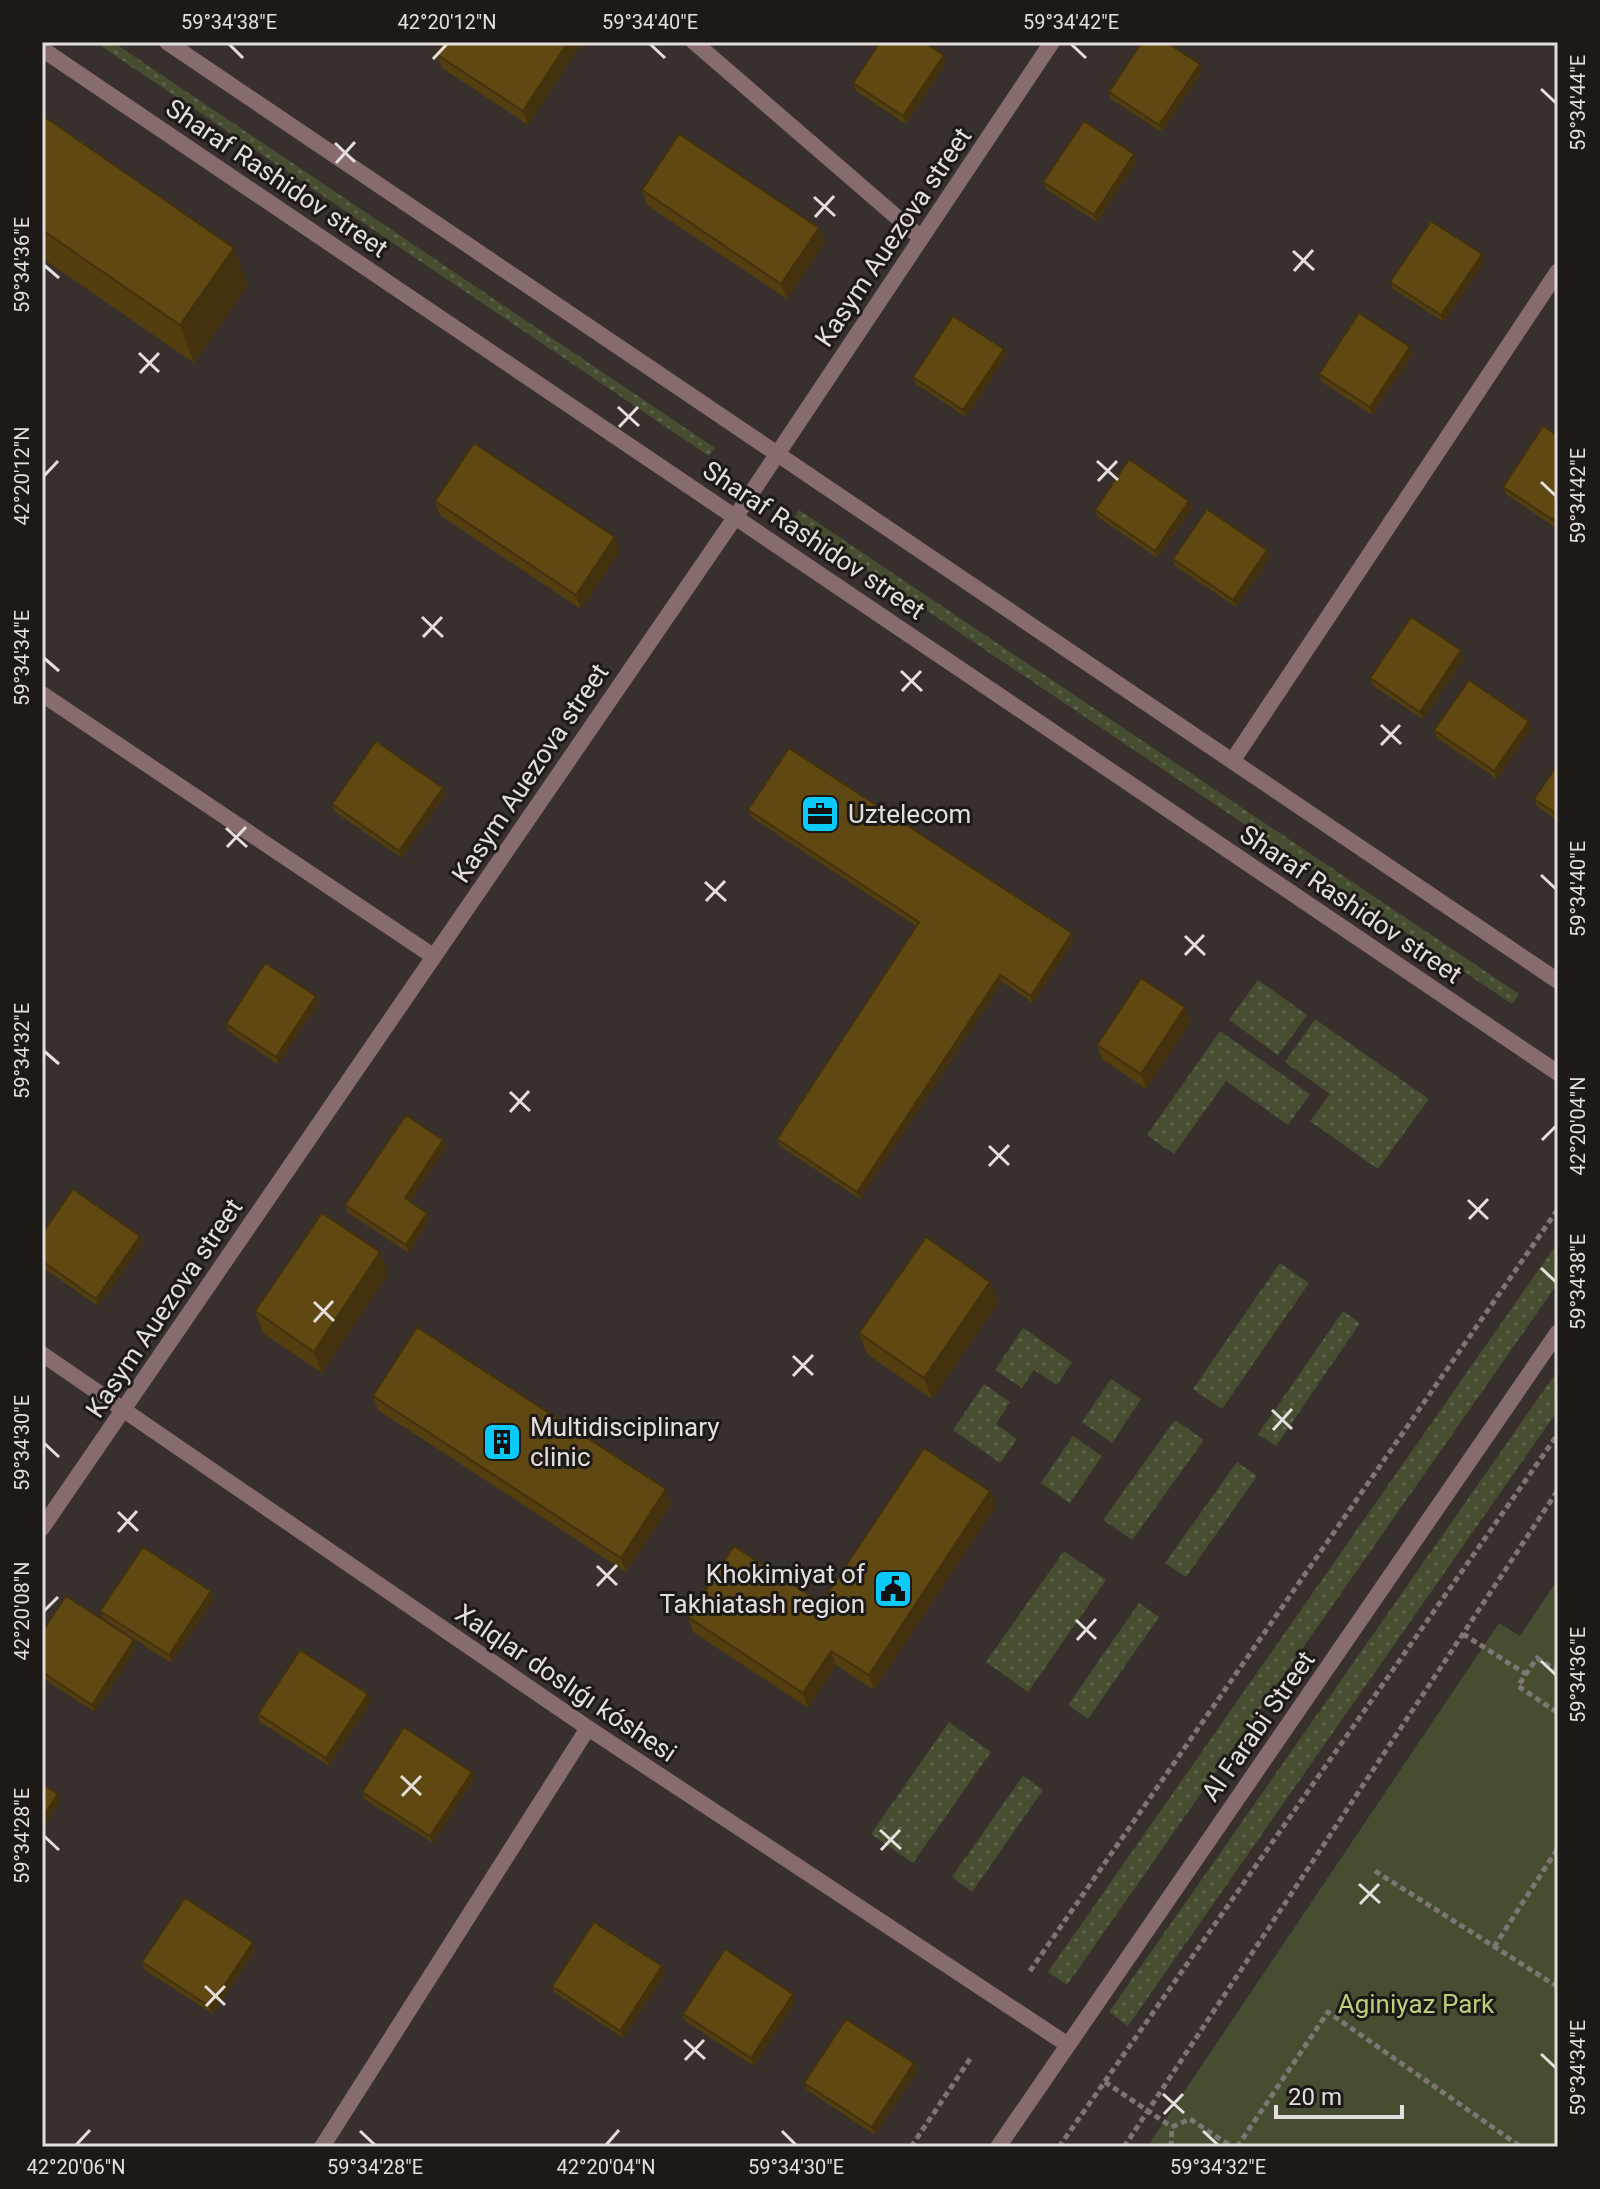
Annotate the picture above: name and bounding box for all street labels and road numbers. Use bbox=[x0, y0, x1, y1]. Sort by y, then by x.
street label: Sharaf Rashidov street bbox=[160, 93, 394, 263]
street label: Kasym Auezova street bbox=[809, 122, 977, 352]
street label: Sharaf Rashidov street bbox=[697, 455, 931, 625]
street label: Kasym Auezova street bbox=[446, 658, 614, 888]
street label: Sharaf Rashidov street bbox=[1234, 819, 1468, 989]
street label: Kasym Auezova street bbox=[80, 1193, 248, 1423]
street label: Xalqlar doslıǵı kóshesi bbox=[450, 1598, 682, 1768]
street label: Al Farabi Street bbox=[1195, 1645, 1321, 1807]

